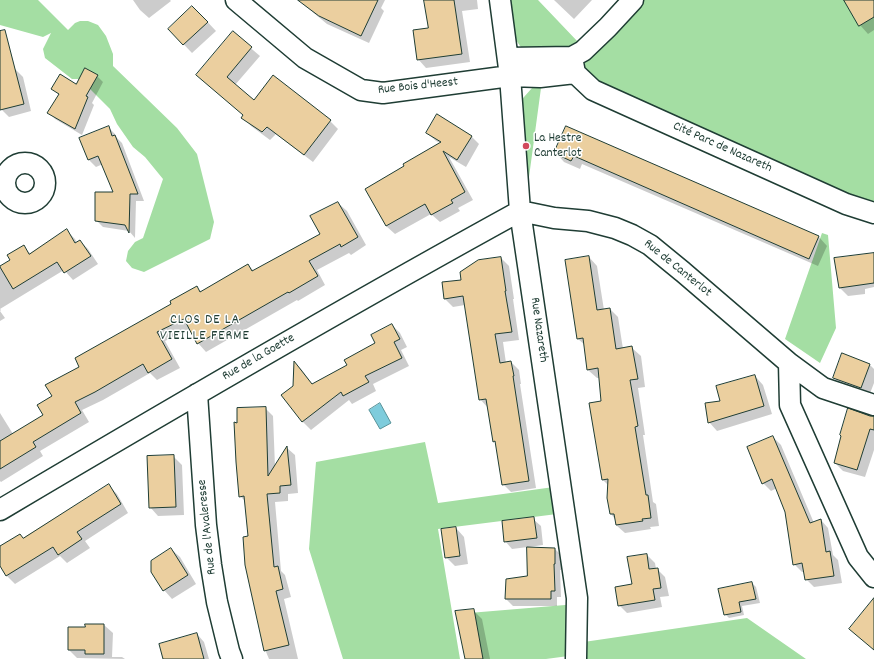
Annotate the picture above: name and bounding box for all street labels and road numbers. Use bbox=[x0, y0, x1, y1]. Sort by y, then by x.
street label: Rue Bois d'Heest bbox=[377, 75, 459, 99]
street label: Cité Parc de Nazareth bbox=[670, 119, 774, 177]
street label: Rue de Canterlot bbox=[640, 237, 714, 301]
street label: Rue Nazareth bbox=[526, 296, 550, 364]
street label: Rue de la Goette bbox=[220, 331, 298, 385]
street label: Rue de l'Avaleresse bbox=[195, 479, 221, 575]

